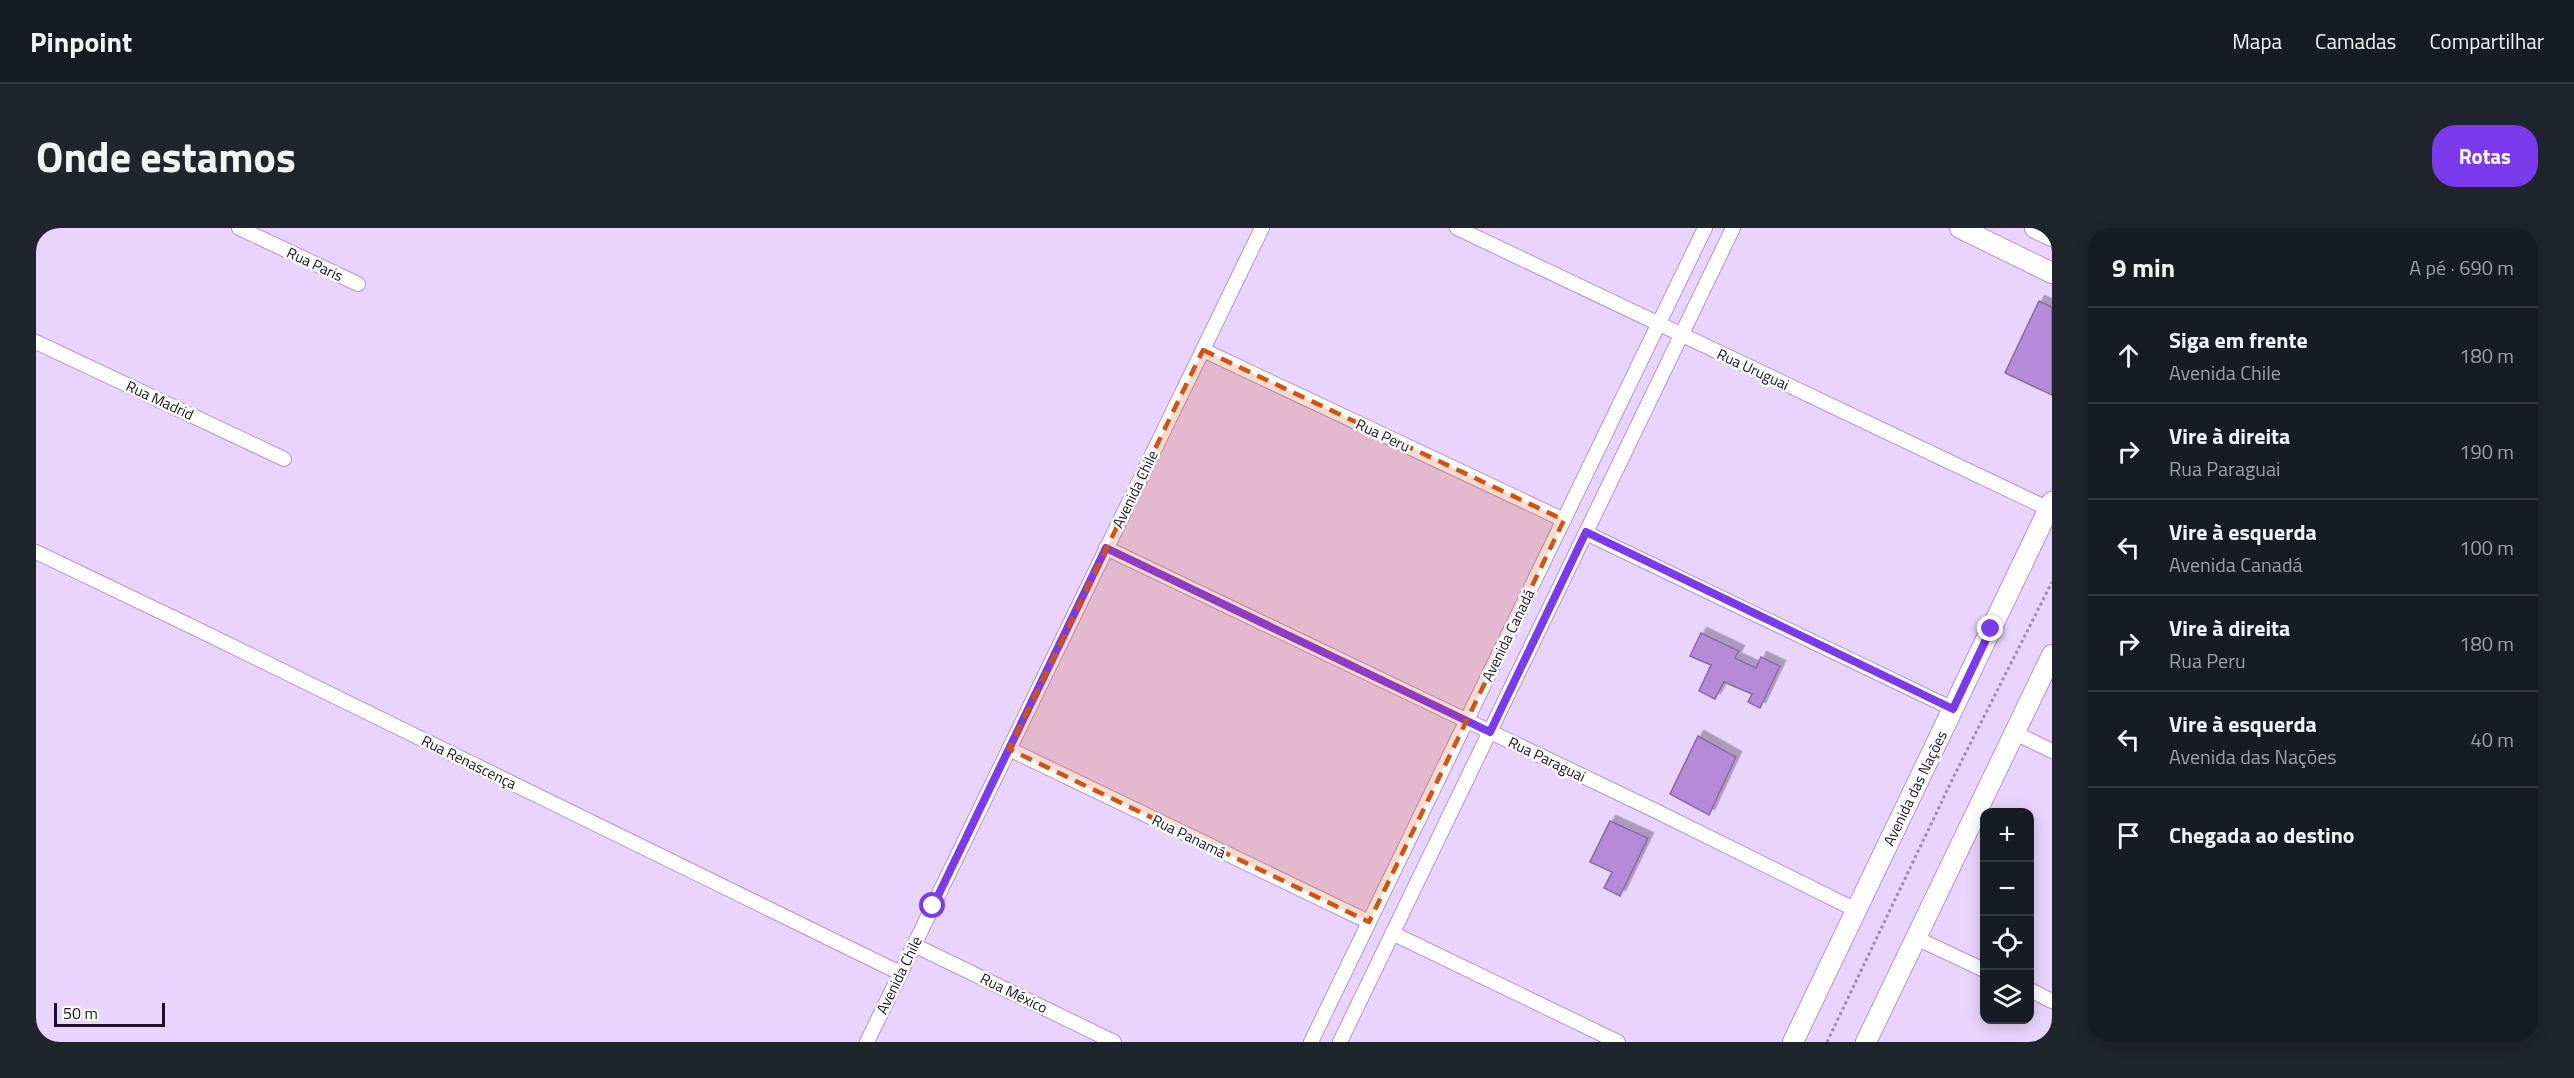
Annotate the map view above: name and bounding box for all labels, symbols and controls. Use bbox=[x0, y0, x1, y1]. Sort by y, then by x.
text: Pinpoint bbox=[30, 20, 132, 63]
text: Mapa bbox=[2232, 25, 2282, 57]
text: Camadas bbox=[2315, 25, 2396, 57]
text: Compartilhar bbox=[2429, 25, 2544, 57]
text: Onde estamos bbox=[36, 124, 296, 188]
button: Rotas bbox=[2432, 125, 2538, 187]
street label: Rua Paris bbox=[283, 241, 347, 287]
text: 9 min bbox=[2112, 248, 2175, 287]
text: A pé · 690 m bbox=[2409, 252, 2514, 283]
text: Siga em frente bbox=[2169, 323, 2308, 357]
icon: ahead bbox=[2112, 339, 2145, 372]
text: 180 m bbox=[2459, 340, 2514, 371]
street label: Rua Uruguai bbox=[1713, 342, 1793, 396]
text: Avenida Chile bbox=[2169, 357, 2281, 388]
street label: Rua Madrid bbox=[122, 374, 198, 426]
street label: Rua Peru bbox=[1352, 412, 1414, 458]
text: Vire à direita bbox=[2169, 419, 2290, 453]
icon: right bbox=[2112, 435, 2145, 468]
text: 190 m bbox=[2459, 436, 2514, 467]
street label: Avenida Chile bbox=[1106, 446, 1164, 532]
text: Rua Paraguai bbox=[2169, 453, 2280, 484]
text: Vire à esquerda bbox=[2169, 515, 2317, 549]
icon: left bbox=[2112, 531, 2145, 564]
text: 100 m bbox=[2459, 532, 2514, 563]
text: Avenida Canadá bbox=[2169, 549, 2302, 580]
street label: Avenida Canadá bbox=[1476, 585, 1540, 685]
text: Vire à direita bbox=[2169, 611, 2290, 645]
route end bbox=[1977, 615, 2003, 641]
icon: right bbox=[2112, 627, 2145, 660]
text: 180 m bbox=[2459, 628, 2514, 659]
text: Rua Peru bbox=[2169, 645, 2246, 676]
text: Vire à esquerda bbox=[2169, 707, 2317, 741]
icon: left bbox=[2112, 723, 2145, 756]
text: 40 m bbox=[2470, 724, 2514, 755]
street label: Avenida das Nações bbox=[1877, 726, 1953, 850]
street label: Rua Renascença bbox=[418, 729, 521, 795]
street label: Rua Paraguai bbox=[1504, 730, 1590, 788]
text: Avenida das Nações bbox=[2169, 741, 2337, 772]
street label: Rua Panamá bbox=[1148, 808, 1230, 864]
map controls bbox=[1980, 808, 2034, 1024]
button: + bbox=[1980, 808, 2034, 862]
text: Chegada ao destino bbox=[2169, 818, 2355, 852]
icon: arrive bbox=[2112, 819, 2145, 852]
button: − bbox=[1980, 862, 2034, 916]
route start bbox=[919, 892, 945, 918]
button: locate bbox=[1980, 916, 2034, 970]
street label: Avenida Chile bbox=[870, 932, 928, 1018]
street label: Rua México bbox=[976, 967, 1052, 1019]
button: layers bbox=[1980, 970, 2034, 1024]
scale bar bbox=[54, 1000, 165, 1028]
text: 50 m bbox=[63, 1001, 98, 1025]

